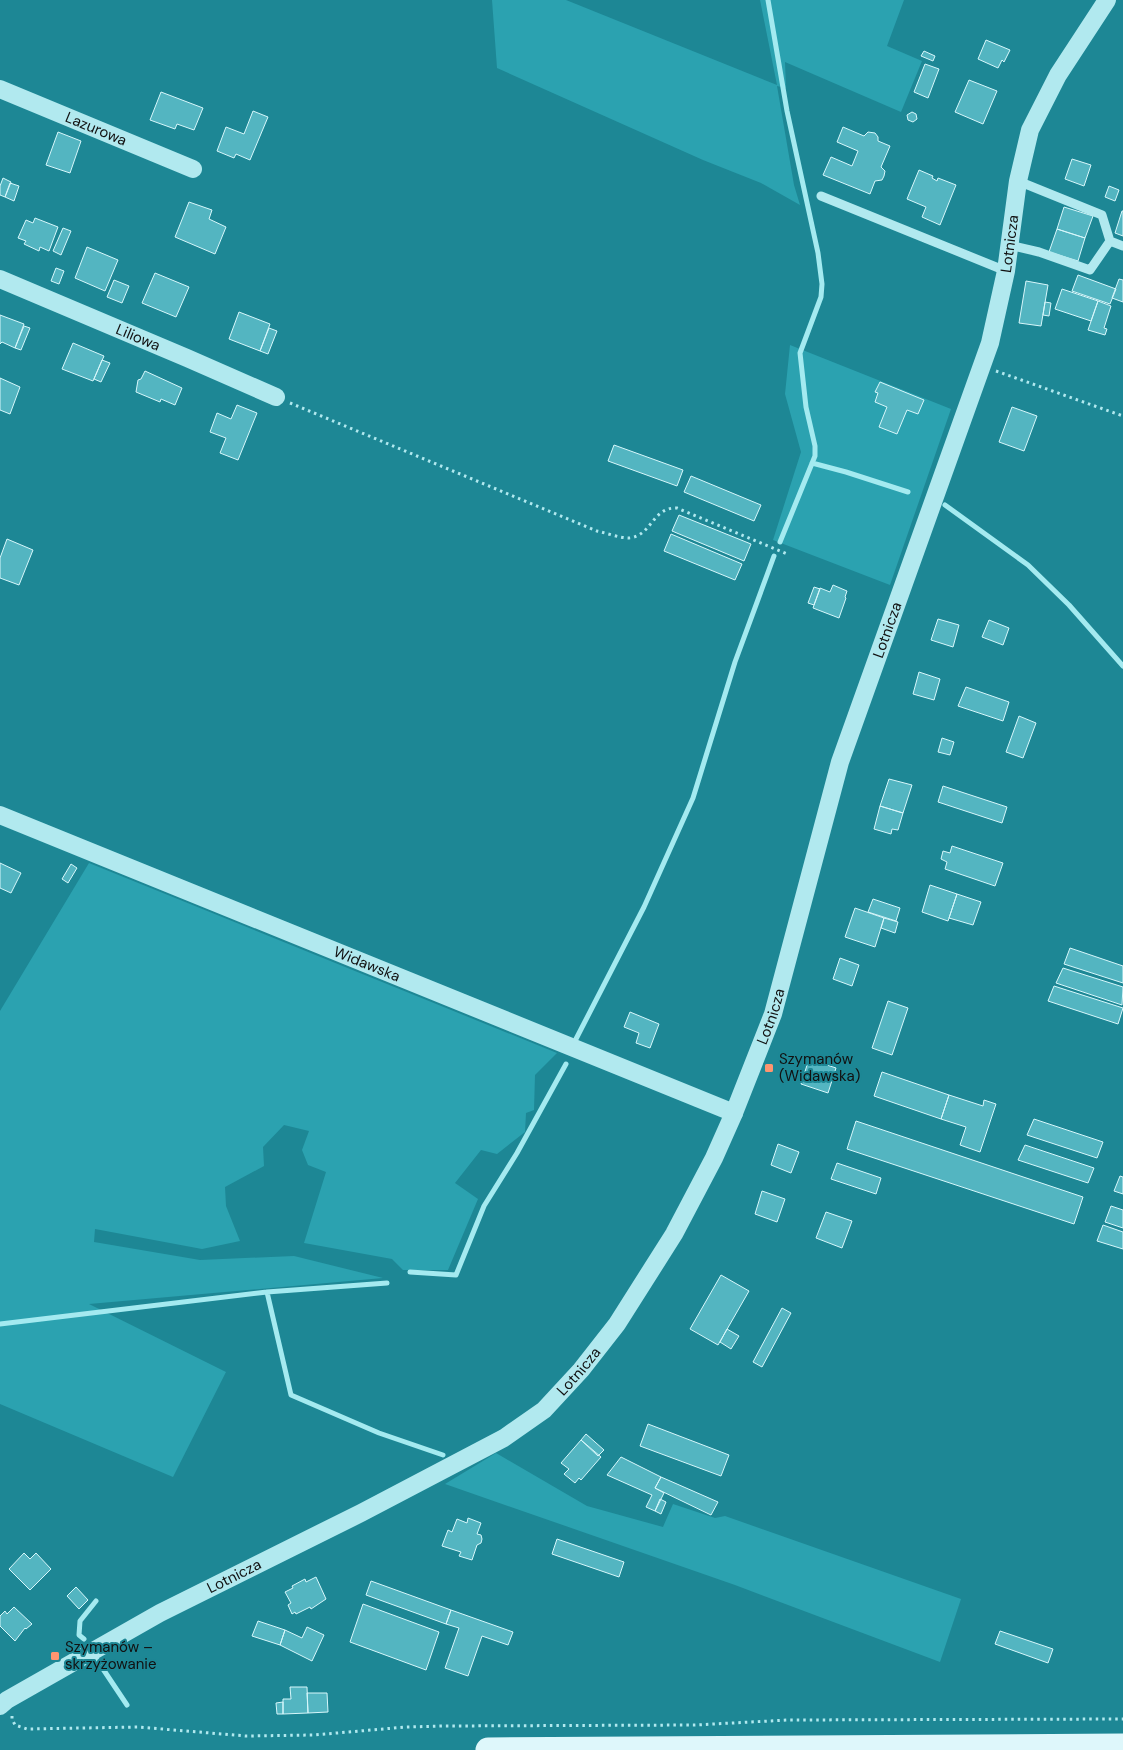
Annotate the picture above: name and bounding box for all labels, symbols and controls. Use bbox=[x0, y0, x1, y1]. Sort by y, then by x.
street label: Lazurowa bbox=[62, 107, 130, 150]
street label: Lotnicza bbox=[996, 214, 1023, 274]
street label: Liliowa bbox=[113, 319, 163, 356]
street label: Lotnicza bbox=[868, 599, 906, 661]
street label: Widawska bbox=[331, 941, 403, 986]
street label: Lotnicza bbox=[752, 986, 789, 1047]
place label: Szymanów (Widawska) bbox=[779, 1049, 860, 1086]
marker: Szymanów (Widawska) bbox=[763, 1062, 775, 1074]
street label: Lotnicza bbox=[552, 1343, 605, 1400]
street label: Lotnicza bbox=[204, 1554, 265, 1598]
place label: Szymanów – skrzyżowanie bbox=[65, 1637, 156, 1674]
marker: Szymanów – skrzyżowanie bbox=[49, 1650, 61, 1662]

